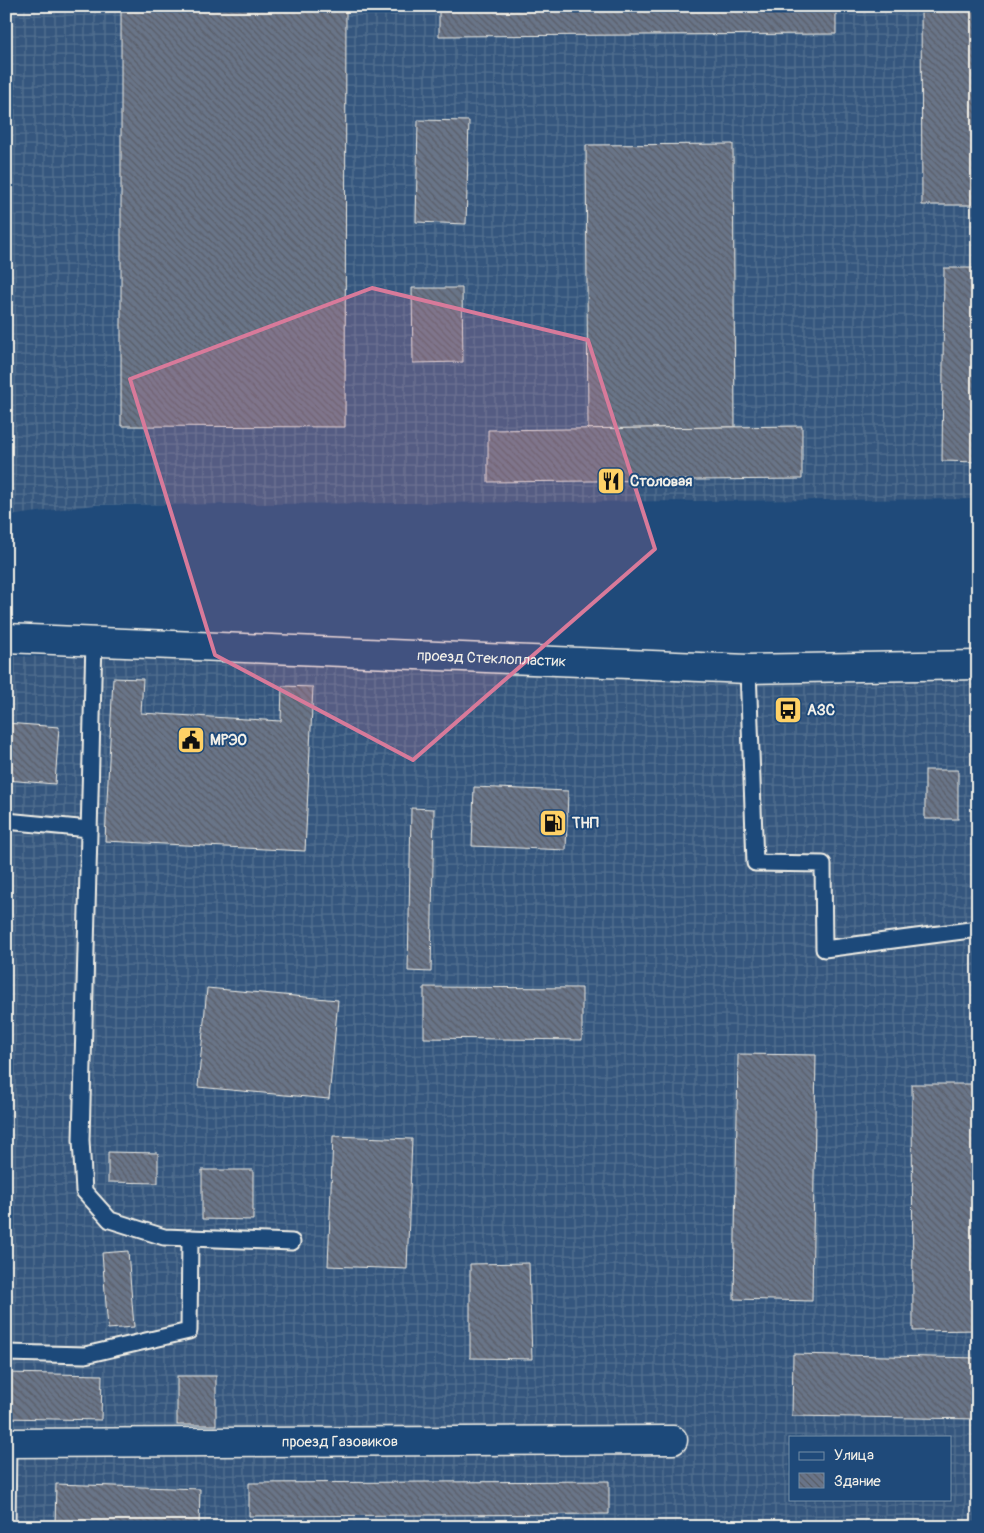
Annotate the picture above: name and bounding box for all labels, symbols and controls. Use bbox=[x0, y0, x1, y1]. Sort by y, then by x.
restaurant icon: Столовая bbox=[596, 466, 626, 496]
place label: Столовая bbox=[630, 472, 692, 491]
street label: проезд Стеклопластик bbox=[417, 646, 567, 671]
bus stop icon: АЗС bbox=[773, 695, 803, 725]
place label: АЗС bbox=[807, 701, 835, 720]
public building icon: МРЭО bbox=[176, 725, 206, 755]
place label: МРЭО bbox=[210, 731, 247, 750]
fuel station icon: ТНП bbox=[538, 808, 568, 838]
place label: ТНП bbox=[571, 814, 599, 833]
street label: проезд Газовиков bbox=[282, 1432, 398, 1451]
legend bbox=[789, 1436, 952, 1500]
text: Улица bbox=[834, 1446, 874, 1465]
text: Здание bbox=[834, 1472, 881, 1491]

